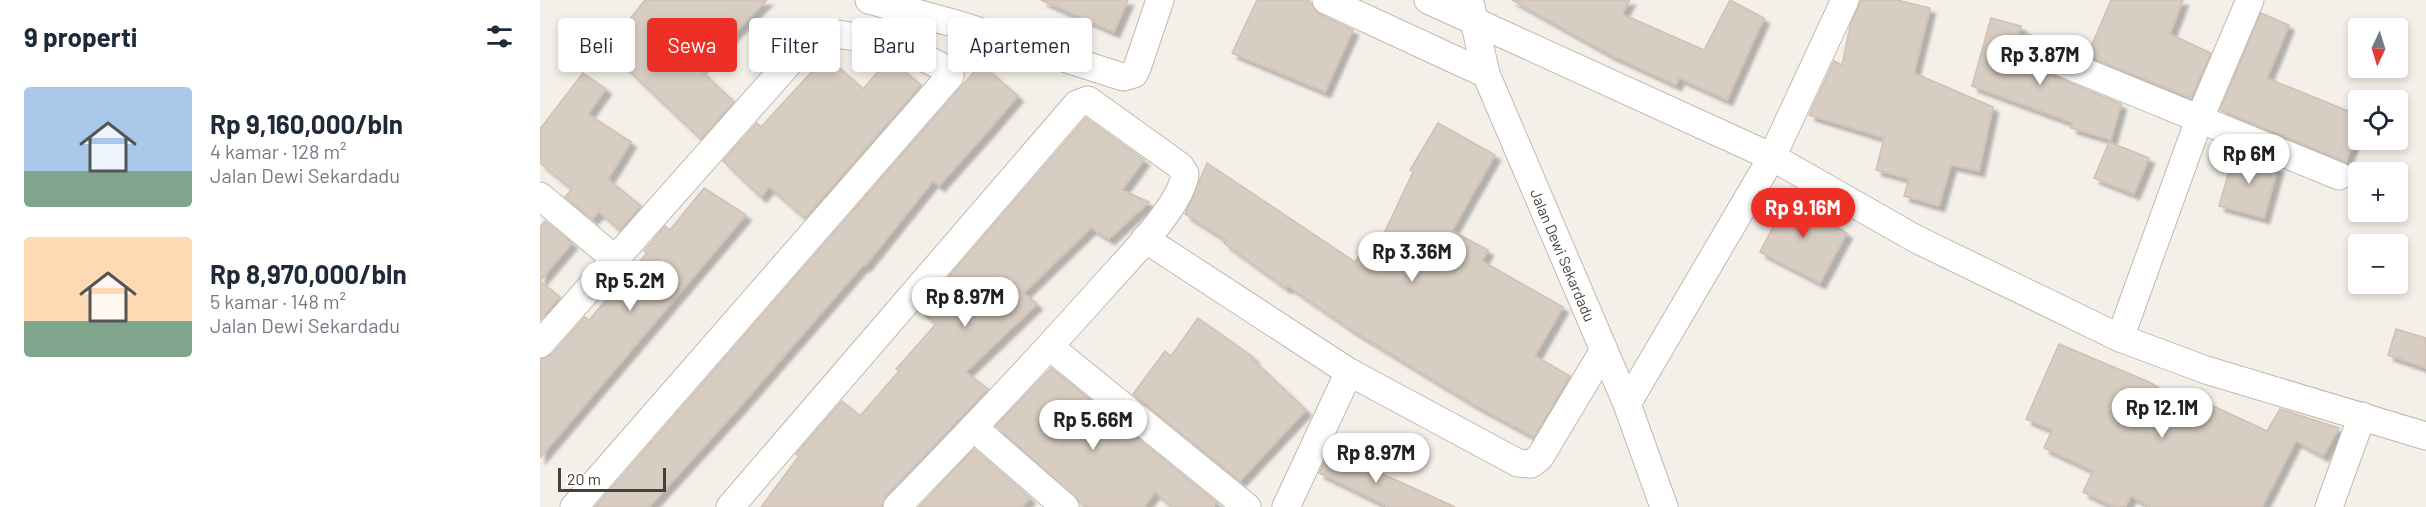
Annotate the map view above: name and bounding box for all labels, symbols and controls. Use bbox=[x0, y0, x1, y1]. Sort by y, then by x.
chip: Beli bbox=[558, 18, 635, 72]
chip: Sewa bbox=[647, 18, 737, 72]
chip: Filter bbox=[749, 18, 840, 72]
chip: Baru bbox=[852, 18, 936, 72]
chip: Apartemen bbox=[948, 18, 1092, 72]
north arrow bbox=[2348, 18, 2408, 78]
map controls bbox=[2348, 18, 2408, 294]
icon: filters bbox=[483, 20, 516, 53]
text: 9 properti bbox=[24, 21, 137, 52]
pin: Rp 3.87M bbox=[1978, 35, 2102, 86]
text: Rp 3.87M bbox=[2001, 42, 2079, 66]
button: locate bbox=[2348, 90, 2408, 150]
text: Rp 9,160,000/bln bbox=[210, 108, 403, 139]
icon: home bbox=[72, 111, 144, 183]
pin: Rp 6M bbox=[2207, 134, 2291, 185]
text: 4 kamar · 128 m² bbox=[210, 139, 347, 163]
text: Rp 6M bbox=[2223, 141, 2275, 165]
button: + bbox=[2348, 162, 2408, 222]
text: Jalan Dewi Sekardadu bbox=[210, 163, 400, 187]
street label: Jalan Dewi Sekardadu bbox=[1527, 186, 1599, 324]
pin: Rp 9.16M bbox=[1741, 188, 1865, 239]
text: Rp 9.16M bbox=[1765, 195, 1841, 219]
pin: Rp 3.36M bbox=[1350, 232, 1474, 283]
button: − bbox=[2348, 234, 2408, 294]
text: Rp 3.36M bbox=[1372, 239, 1452, 263]
text: Rp 8,970,000/bln bbox=[210, 258, 407, 289]
icon: home bbox=[72, 261, 144, 333]
pin: Rp 5.2M bbox=[575, 261, 685, 312]
text: Rp 5.2M bbox=[595, 268, 665, 292]
pin: Rp 8.97M bbox=[903, 277, 1027, 328]
text: Rp 8.97M bbox=[926, 284, 1004, 308]
text: 5 kamar · 148 m² bbox=[210, 289, 346, 313]
text: Jalan Dewi Sekardadu bbox=[210, 313, 400, 337]
pin: Rp 12.1M bbox=[2100, 388, 2224, 439]
text: Rp 12.1M bbox=[2126, 395, 2198, 419]
pin: Rp 5.66M bbox=[1031, 400, 1155, 451]
text: Rp 5.66M bbox=[1053, 407, 1133, 431]
pin: Rp 8.97M bbox=[1314, 433, 1438, 484]
text: Rp 8.97M bbox=[1337, 440, 1415, 464]
scale bar bbox=[558, 465, 666, 492]
text: 20 m bbox=[567, 469, 601, 488]

